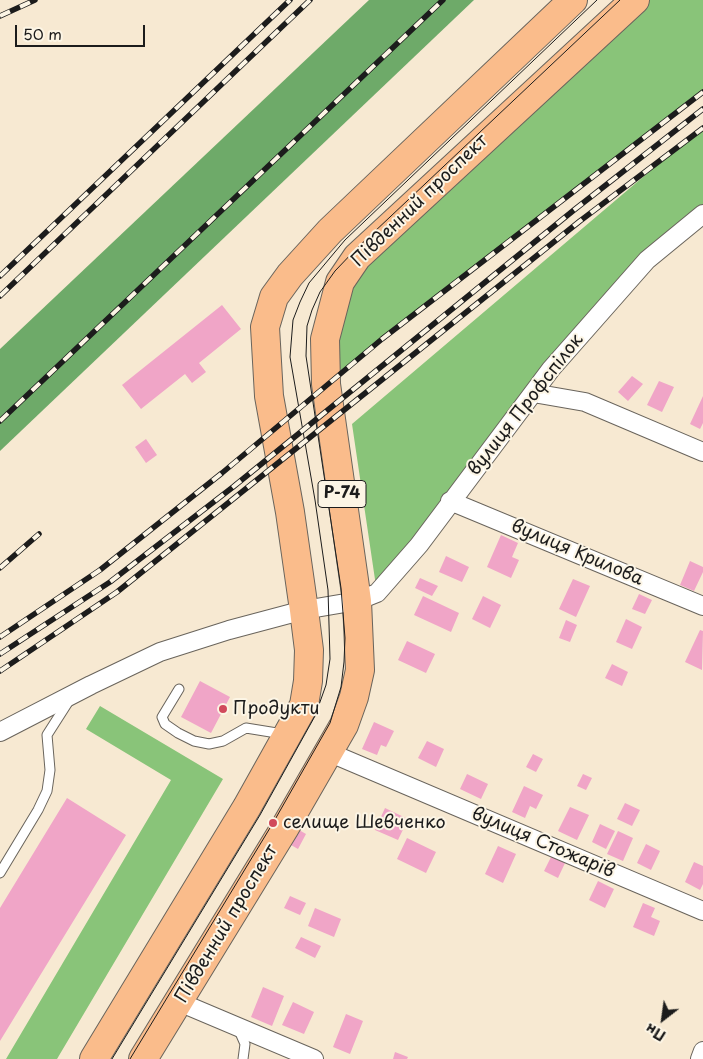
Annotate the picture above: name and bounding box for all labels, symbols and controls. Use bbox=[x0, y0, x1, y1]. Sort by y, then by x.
scale bar bbox=[18, 15, 148, 47]
text: 50 m bbox=[23, 22, 62, 45]
street label: Південний проспект bbox=[347, 130, 493, 272]
street label: вулиця Профспілок bbox=[464, 330, 588, 480]
road number: Р-74 bbox=[318, 480, 366, 508]
street label: вулиця Крилова bbox=[508, 515, 646, 591]
place label: Продукти bbox=[233, 698, 319, 720]
marker: Продукти bbox=[217, 703, 229, 715]
street label: вулиця Стожарів bbox=[468, 803, 618, 883]
place label: селище Шевченко bbox=[283, 812, 446, 834]
marker: селище Шевченко bbox=[267, 817, 279, 829]
street label: Південний проспект bbox=[171, 841, 283, 1007]
north arrow bbox=[638, 994, 688, 1044]
text: Пн bbox=[641, 1018, 669, 1047]

